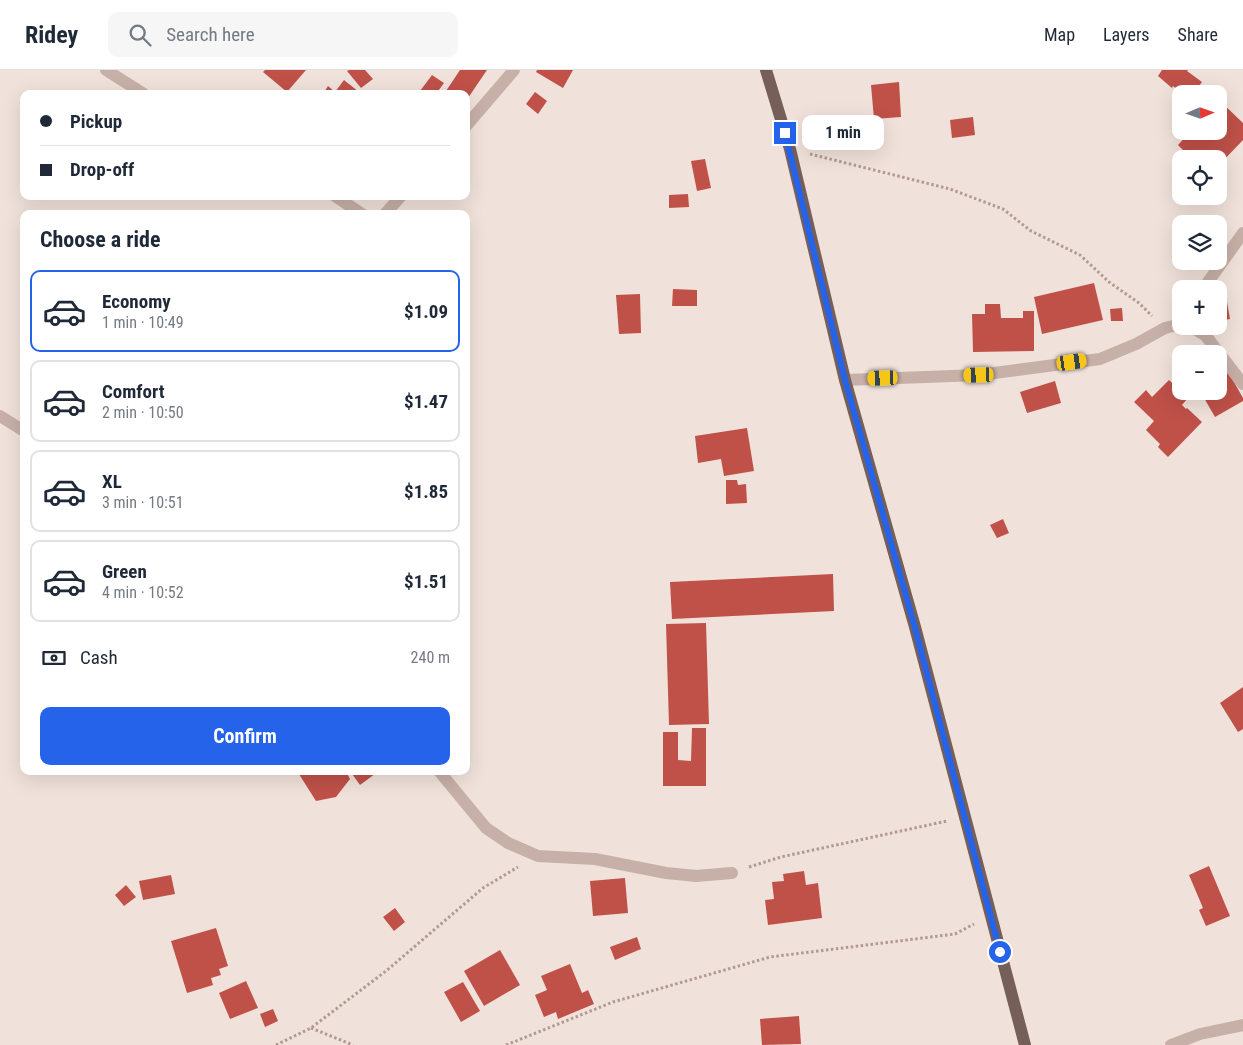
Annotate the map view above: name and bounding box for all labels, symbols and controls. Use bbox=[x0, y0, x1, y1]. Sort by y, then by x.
search box bbox=[108, 12, 458, 57]
text: Ridey bbox=[25, 21, 78, 49]
icon: search bbox=[126, 21, 154, 49]
text: Search here bbox=[166, 23, 255, 46]
text: Map bbox=[1044, 24, 1075, 45]
text: Layers bbox=[1103, 24, 1150, 45]
text: Share bbox=[1178, 24, 1218, 45]
north arrow bbox=[1172, 85, 1228, 140]
map controls bbox=[1172, 85, 1227, 400]
text: Pickup bbox=[70, 110, 122, 133]
callout: 1 min bbox=[802, 116, 885, 150]
route end bbox=[774, 122, 796, 144]
text: 1 min bbox=[825, 123, 861, 142]
button: locate bbox=[1172, 150, 1227, 205]
text: Drop-off bbox=[70, 158, 134, 181]
button: layers bbox=[1172, 215, 1227, 270]
text: Choose a ride bbox=[40, 227, 161, 252]
button: + bbox=[1172, 280, 1227, 335]
icon: car bbox=[42, 289, 87, 334]
text: Economy bbox=[102, 290, 171, 313]
text: $1.09 bbox=[404, 300, 448, 323]
text: 1 min · 10:49 bbox=[102, 313, 184, 332]
button: − bbox=[1172, 345, 1227, 400]
car bbox=[1056, 352, 1087, 372]
car bbox=[963, 367, 994, 383]
car bbox=[867, 370, 898, 386]
icon: car bbox=[42, 379, 87, 424]
text: Comfort bbox=[102, 380, 165, 403]
text: $1.47 bbox=[404, 390, 448, 413]
text: 2 min · 10:50 bbox=[102, 403, 184, 422]
icon: car bbox=[42, 469, 87, 514]
text: XL bbox=[102, 470, 122, 493]
text: $1.85 bbox=[404, 480, 448, 503]
text: 3 min · 10:51 bbox=[102, 493, 184, 512]
icon: car bbox=[42, 559, 87, 604]
text: Green bbox=[102, 560, 147, 583]
text: $1.51 bbox=[404, 570, 448, 593]
text: 4 min · 10:52 bbox=[102, 583, 184, 602]
icon: cash bbox=[40, 644, 68, 672]
text: Cash bbox=[80, 646, 118, 669]
text: 240 m bbox=[411, 648, 450, 667]
button: Confirm bbox=[40, 707, 450, 765]
route start bbox=[989, 941, 1011, 963]

